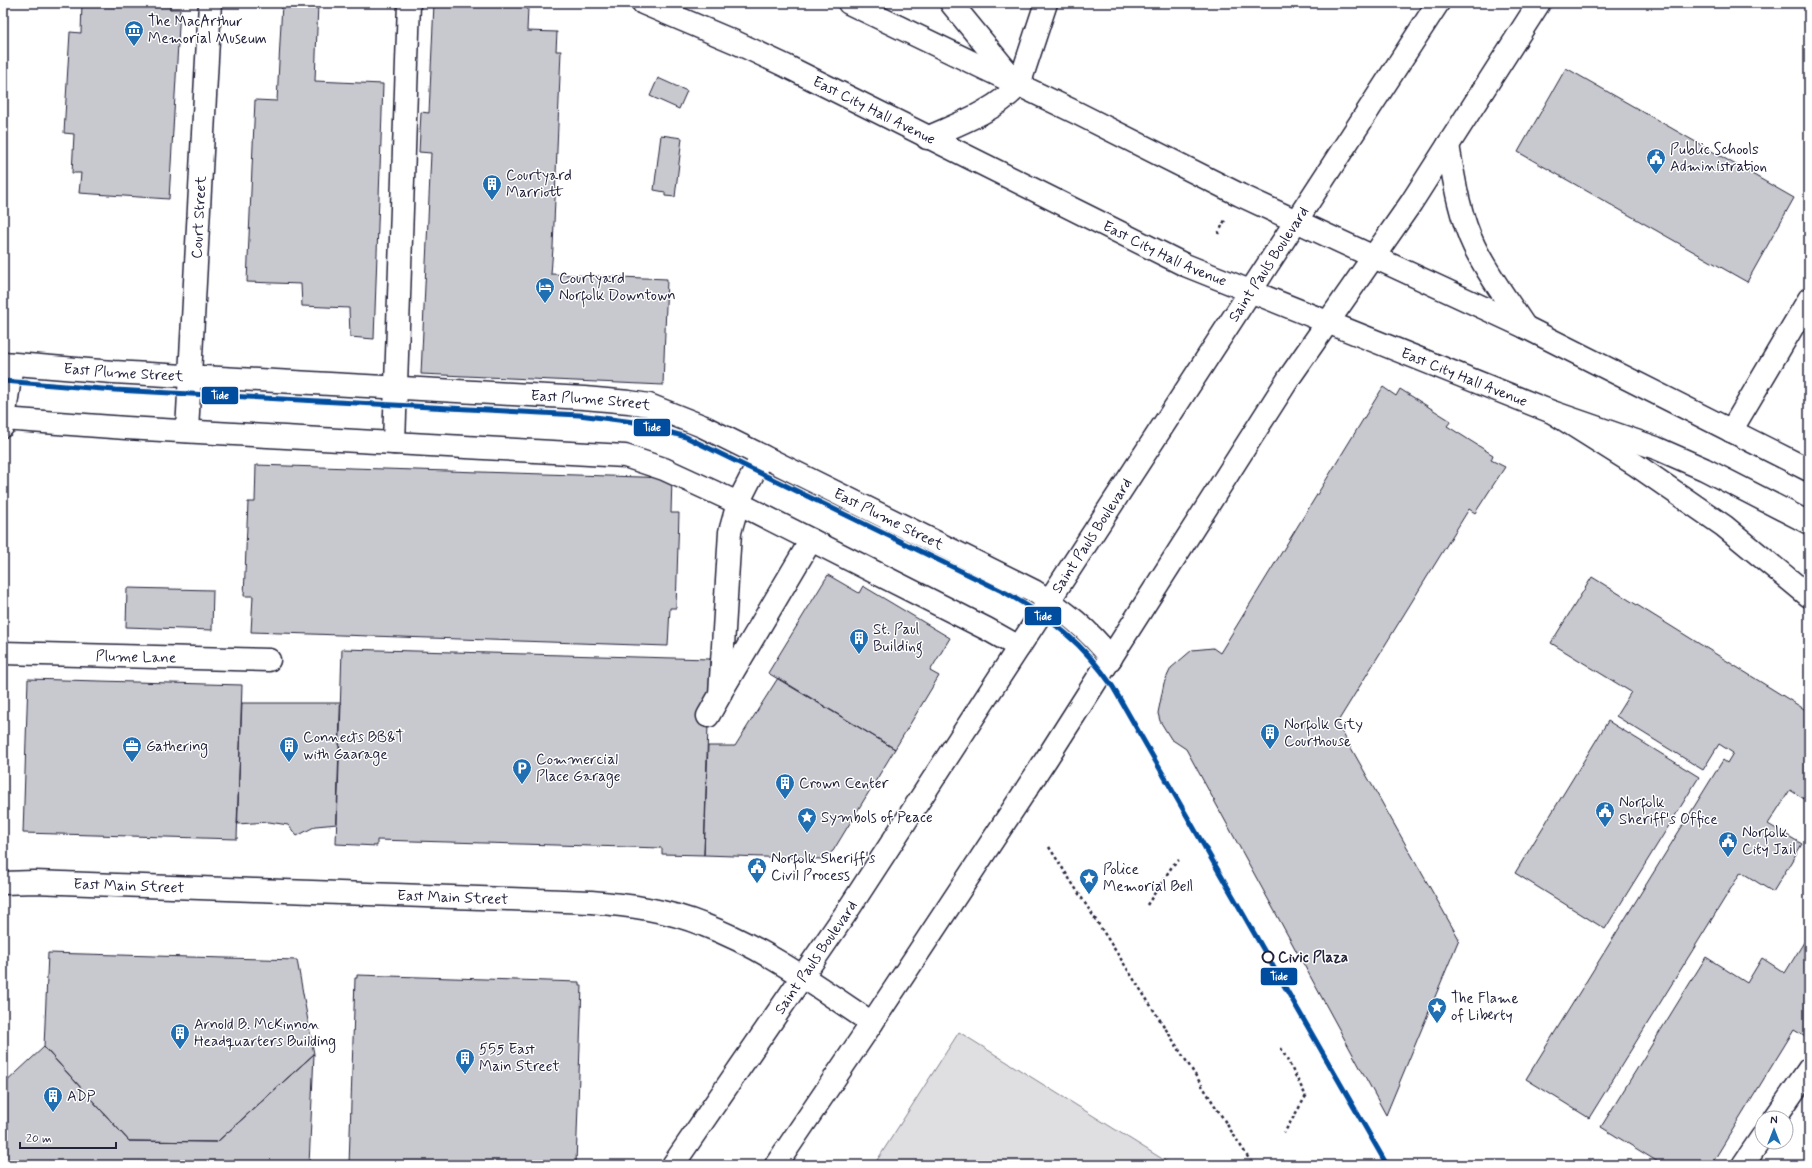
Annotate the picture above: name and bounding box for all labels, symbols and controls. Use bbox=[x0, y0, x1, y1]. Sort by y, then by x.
place label: The MacArthur Memorial Museum bbox=[148, 12, 267, 49]
museum icon: The MacArthur Memorial Museum bbox=[123, 19, 145, 47]
street label: East City Hall Avenue bbox=[809, 72, 939, 150]
place label: Public Schools Administration bbox=[1670, 140, 1767, 177]
public building icon: Public Schools Administration bbox=[1645, 147, 1667, 175]
place label: Courtyard Marriott bbox=[506, 166, 572, 203]
building icon: Courtyard Marriott bbox=[481, 173, 503, 201]
street label: Court Street bbox=[187, 175, 212, 259]
street label: Saint Pauls Boulevard bbox=[1224, 203, 1314, 326]
street label: East City Hall Avenue bbox=[1099, 217, 1230, 292]
place label: Courtyard Norfolk Downtown bbox=[559, 269, 676, 308]
hotel icon: Courtyard Norfolk Downtown bbox=[534, 276, 556, 304]
street label: East City Hall Avenue bbox=[1398, 343, 1530, 412]
street label: East Plume Street bbox=[63, 359, 184, 387]
line badge: Tide bbox=[201, 386, 239, 405]
street label: East Plume Street bbox=[530, 386, 652, 416]
text: Tide bbox=[211, 389, 229, 403]
line badge: Tide bbox=[633, 418, 671, 437]
text: Tide bbox=[643, 421, 661, 435]
street label: Saint Pauls Boulevard bbox=[1048, 475, 1137, 598]
street label: East Plume Street bbox=[830, 484, 947, 555]
line badge: Tide bbox=[1024, 606, 1062, 626]
text: Tide bbox=[1034, 610, 1052, 624]
place label: St. Paul Building bbox=[873, 620, 923, 658]
building icon: St. Paul Building bbox=[848, 627, 870, 655]
street label: Plume Lane bbox=[95, 646, 177, 669]
place label: Norfolk City Courthouse bbox=[1284, 715, 1363, 752]
building icon: Norfolk City Courthouse bbox=[1259, 722, 1281, 750]
place label: Connects BB&T with Gaarage bbox=[303, 728, 404, 766]
office icon: Gathering bbox=[121, 735, 143, 763]
building icon: Connects BB&T with Gaarage bbox=[278, 735, 300, 763]
place label: Gathering bbox=[146, 737, 208, 758]
place label: Commercial Place Garage bbox=[536, 750, 621, 788]
parking icon: Commercial Place Garage bbox=[511, 757, 533, 785]
building icon: Crown Center bbox=[774, 772, 796, 800]
place label: Crown Center bbox=[799, 774, 888, 794]
place label: Norfolk Sheriff's Office bbox=[1619, 793, 1718, 830]
public building icon: Norfolk Sheriff's Office bbox=[1594, 800, 1616, 828]
place icon: Symbols of Peace bbox=[796, 806, 818, 834]
place label: Symbols of Peace bbox=[821, 808, 933, 828]
place label: Norfolk City Jail bbox=[1742, 823, 1797, 860]
public building icon: Norfolk City Jail bbox=[1717, 830, 1739, 858]
place label: Norfolk Sheriff's Civil Process bbox=[771, 849, 876, 886]
public building icon: Norfolk Sheriff's Civil Process bbox=[746, 856, 768, 884]
place label: Police Memorial Bell bbox=[1103, 860, 1193, 897]
place icon: Police Memorial Bell bbox=[1078, 867, 1100, 895]
street label: East Main Street bbox=[73, 874, 185, 898]
street label: East Main Street bbox=[397, 886, 509, 910]
street label: Saint Pauls Boulevard bbox=[770, 897, 862, 1019]
place label: Civic Plaza bbox=[1278, 948, 1348, 968]
marker: Civic Plaza bbox=[1261, 950, 1275, 964]
line badge: Tide bbox=[1260, 967, 1298, 986]
text: Tide bbox=[1270, 970, 1288, 984]
place label: The Flame of Liberty bbox=[1451, 989, 1518, 1026]
place icon: The Flame of Liberty bbox=[1426, 996, 1448, 1024]
place label: Arnold B. McKinnon Headquarters Building bbox=[194, 1015, 336, 1053]
building icon: Arnold B. McKinnon Headquarters Building bbox=[169, 1022, 191, 1050]
place label: 555 East Main Street bbox=[479, 1040, 560, 1077]
building icon: 555 East Main Street bbox=[454, 1047, 476, 1075]
building icon: ADP bbox=[42, 1085, 64, 1113]
place label: ADP bbox=[67, 1087, 96, 1107]
north arrow bbox=[1754, 1110, 1794, 1150]
text: N bbox=[1770, 1114, 1778, 1128]
scale bar bbox=[20, 1124, 116, 1150]
text: 20 m bbox=[26, 1131, 52, 1147]

